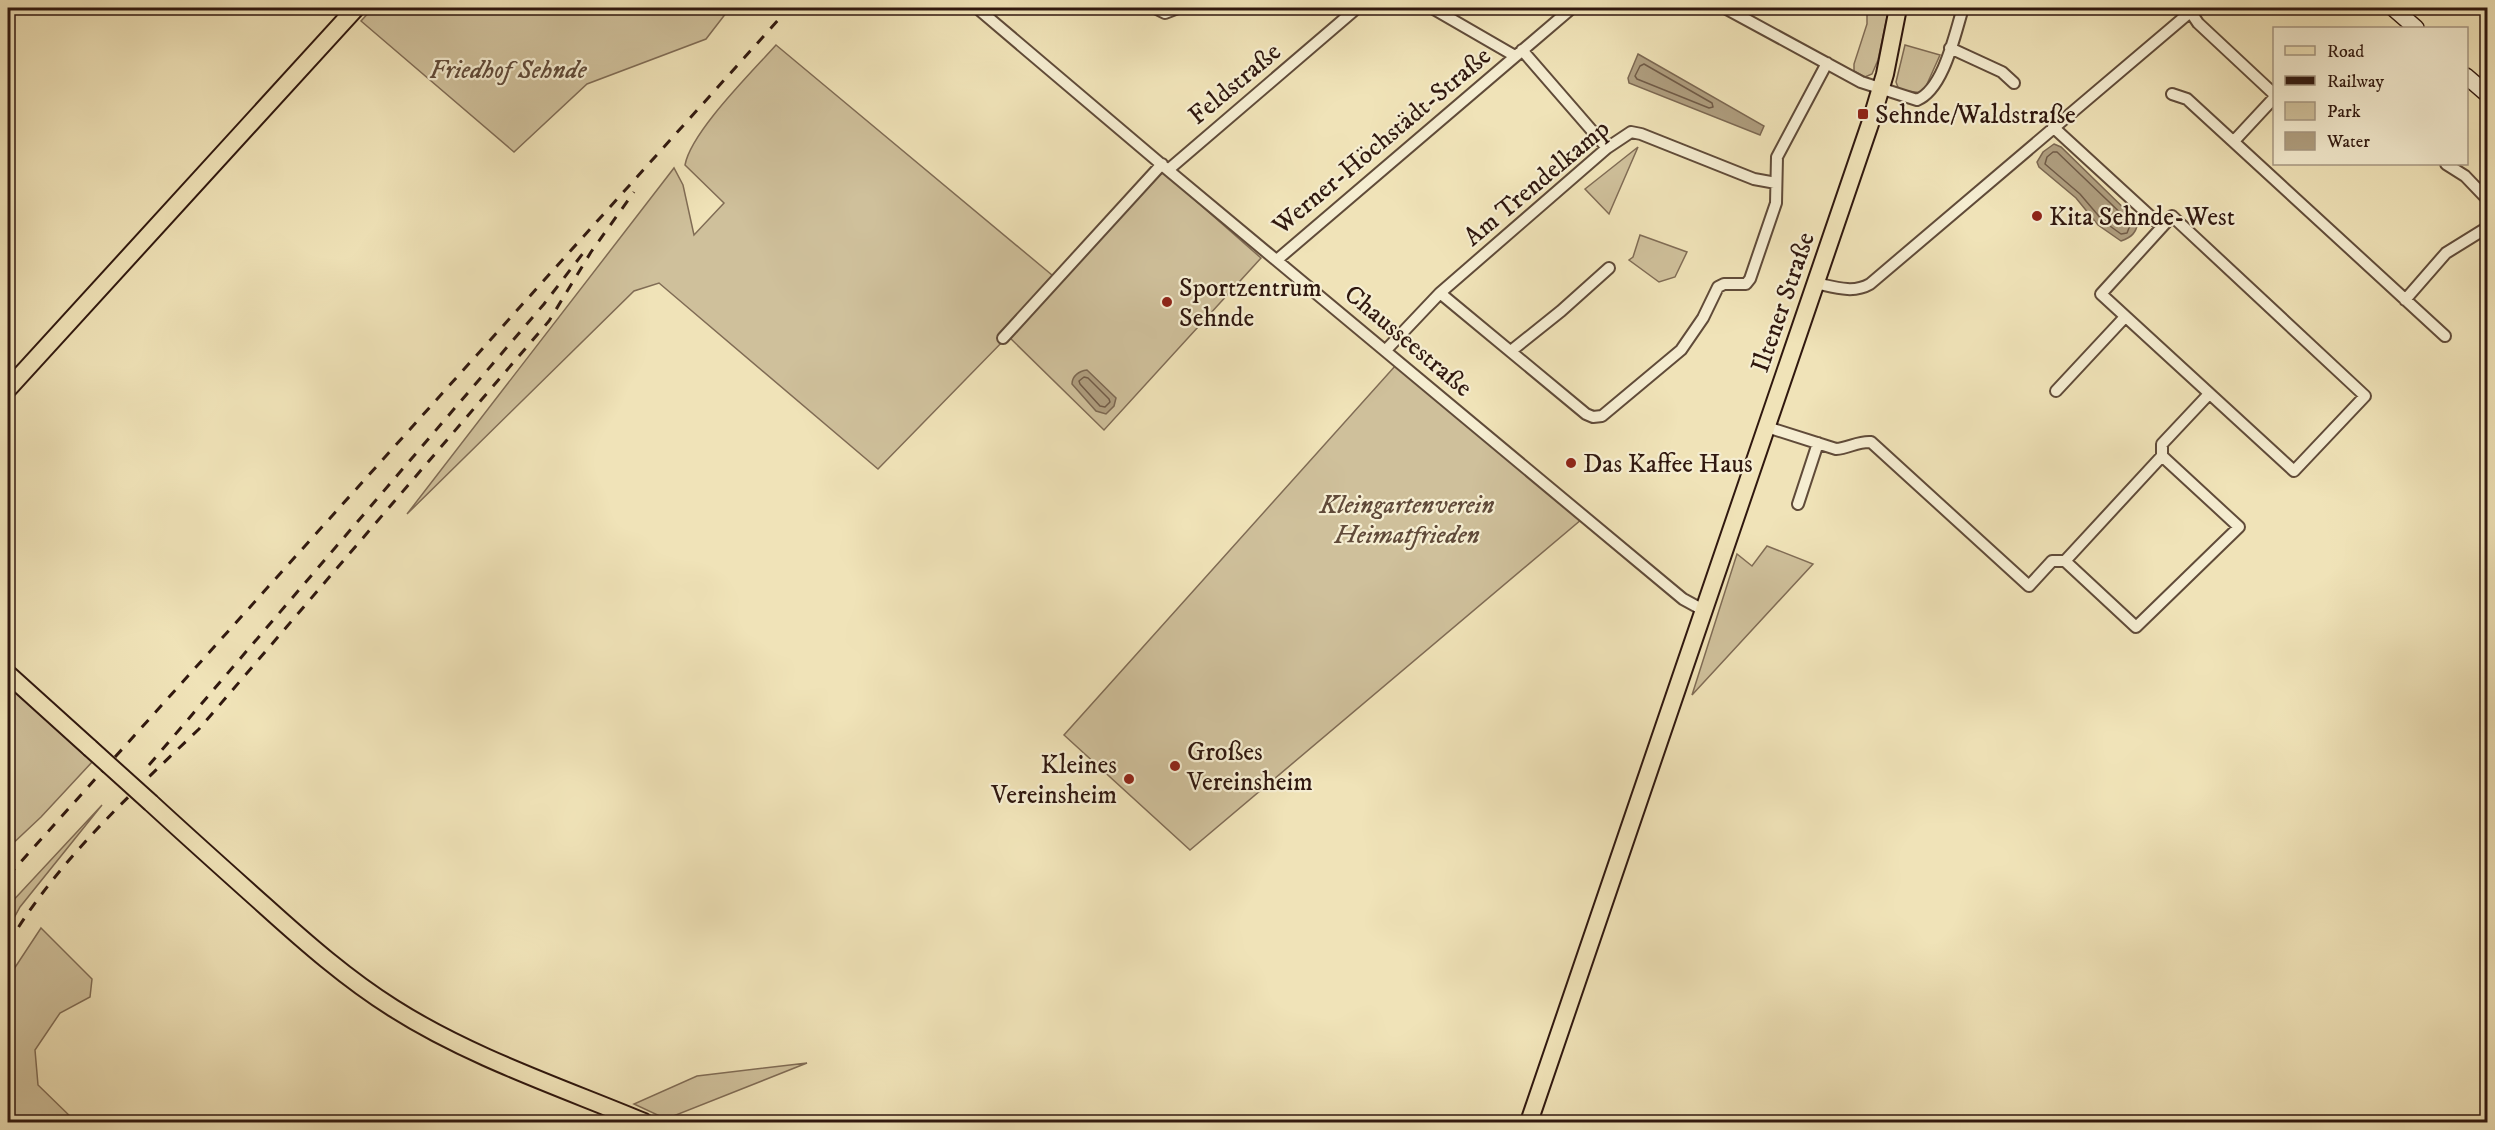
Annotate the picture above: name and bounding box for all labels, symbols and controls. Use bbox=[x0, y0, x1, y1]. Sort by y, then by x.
legend bbox=[2273, 27, 2468, 165]
street label: Feldstraße bbox=[1182, 36, 1288, 132]
street label: Werner-Höchstädt-Straße bbox=[1265, 40, 1498, 243]
text: Road bbox=[2327, 41, 2364, 63]
park label: Friedhof Sehnde bbox=[429, 54, 588, 87]
text: Railway bbox=[2327, 71, 2385, 93]
place label: Sehnde/Waldstraße bbox=[1875, 99, 2076, 132]
text: Park bbox=[2327, 101, 2361, 123]
marker: Sehnde/Waldstraße bbox=[1856, 107, 1870, 121]
street label: Am Trendelkamp bbox=[1457, 112, 1617, 254]
text: Water bbox=[2326, 131, 2370, 153]
place label: Kita Sehnde-West bbox=[2049, 201, 2235, 234]
marker: Kita Sehnde-West bbox=[2030, 209, 2044, 223]
street label: Iltener Straße bbox=[1744, 228, 1823, 377]
place label: Sportzentrum Sehnde bbox=[1179, 272, 1322, 335]
street label: Chausseestraße bbox=[1337, 278, 1479, 404]
marker: Sportzentrum Sehnde bbox=[1160, 295, 1174, 309]
place label: Das Kaffee Haus bbox=[1583, 448, 1753, 481]
marker: Das Kaffee Haus bbox=[1564, 456, 1578, 470]
park label: Kleingartenverein Heimatfrieden bbox=[1318, 489, 1495, 552]
place label: Großes Vereinsheim bbox=[1186, 736, 1313, 799]
place label: Kleines Vereinsheim bbox=[990, 749, 1117, 812]
marker: Großes Vereinsheim bbox=[1168, 759, 1182, 773]
marker: Kleines Vereinsheim bbox=[1122, 772, 1136, 786]

